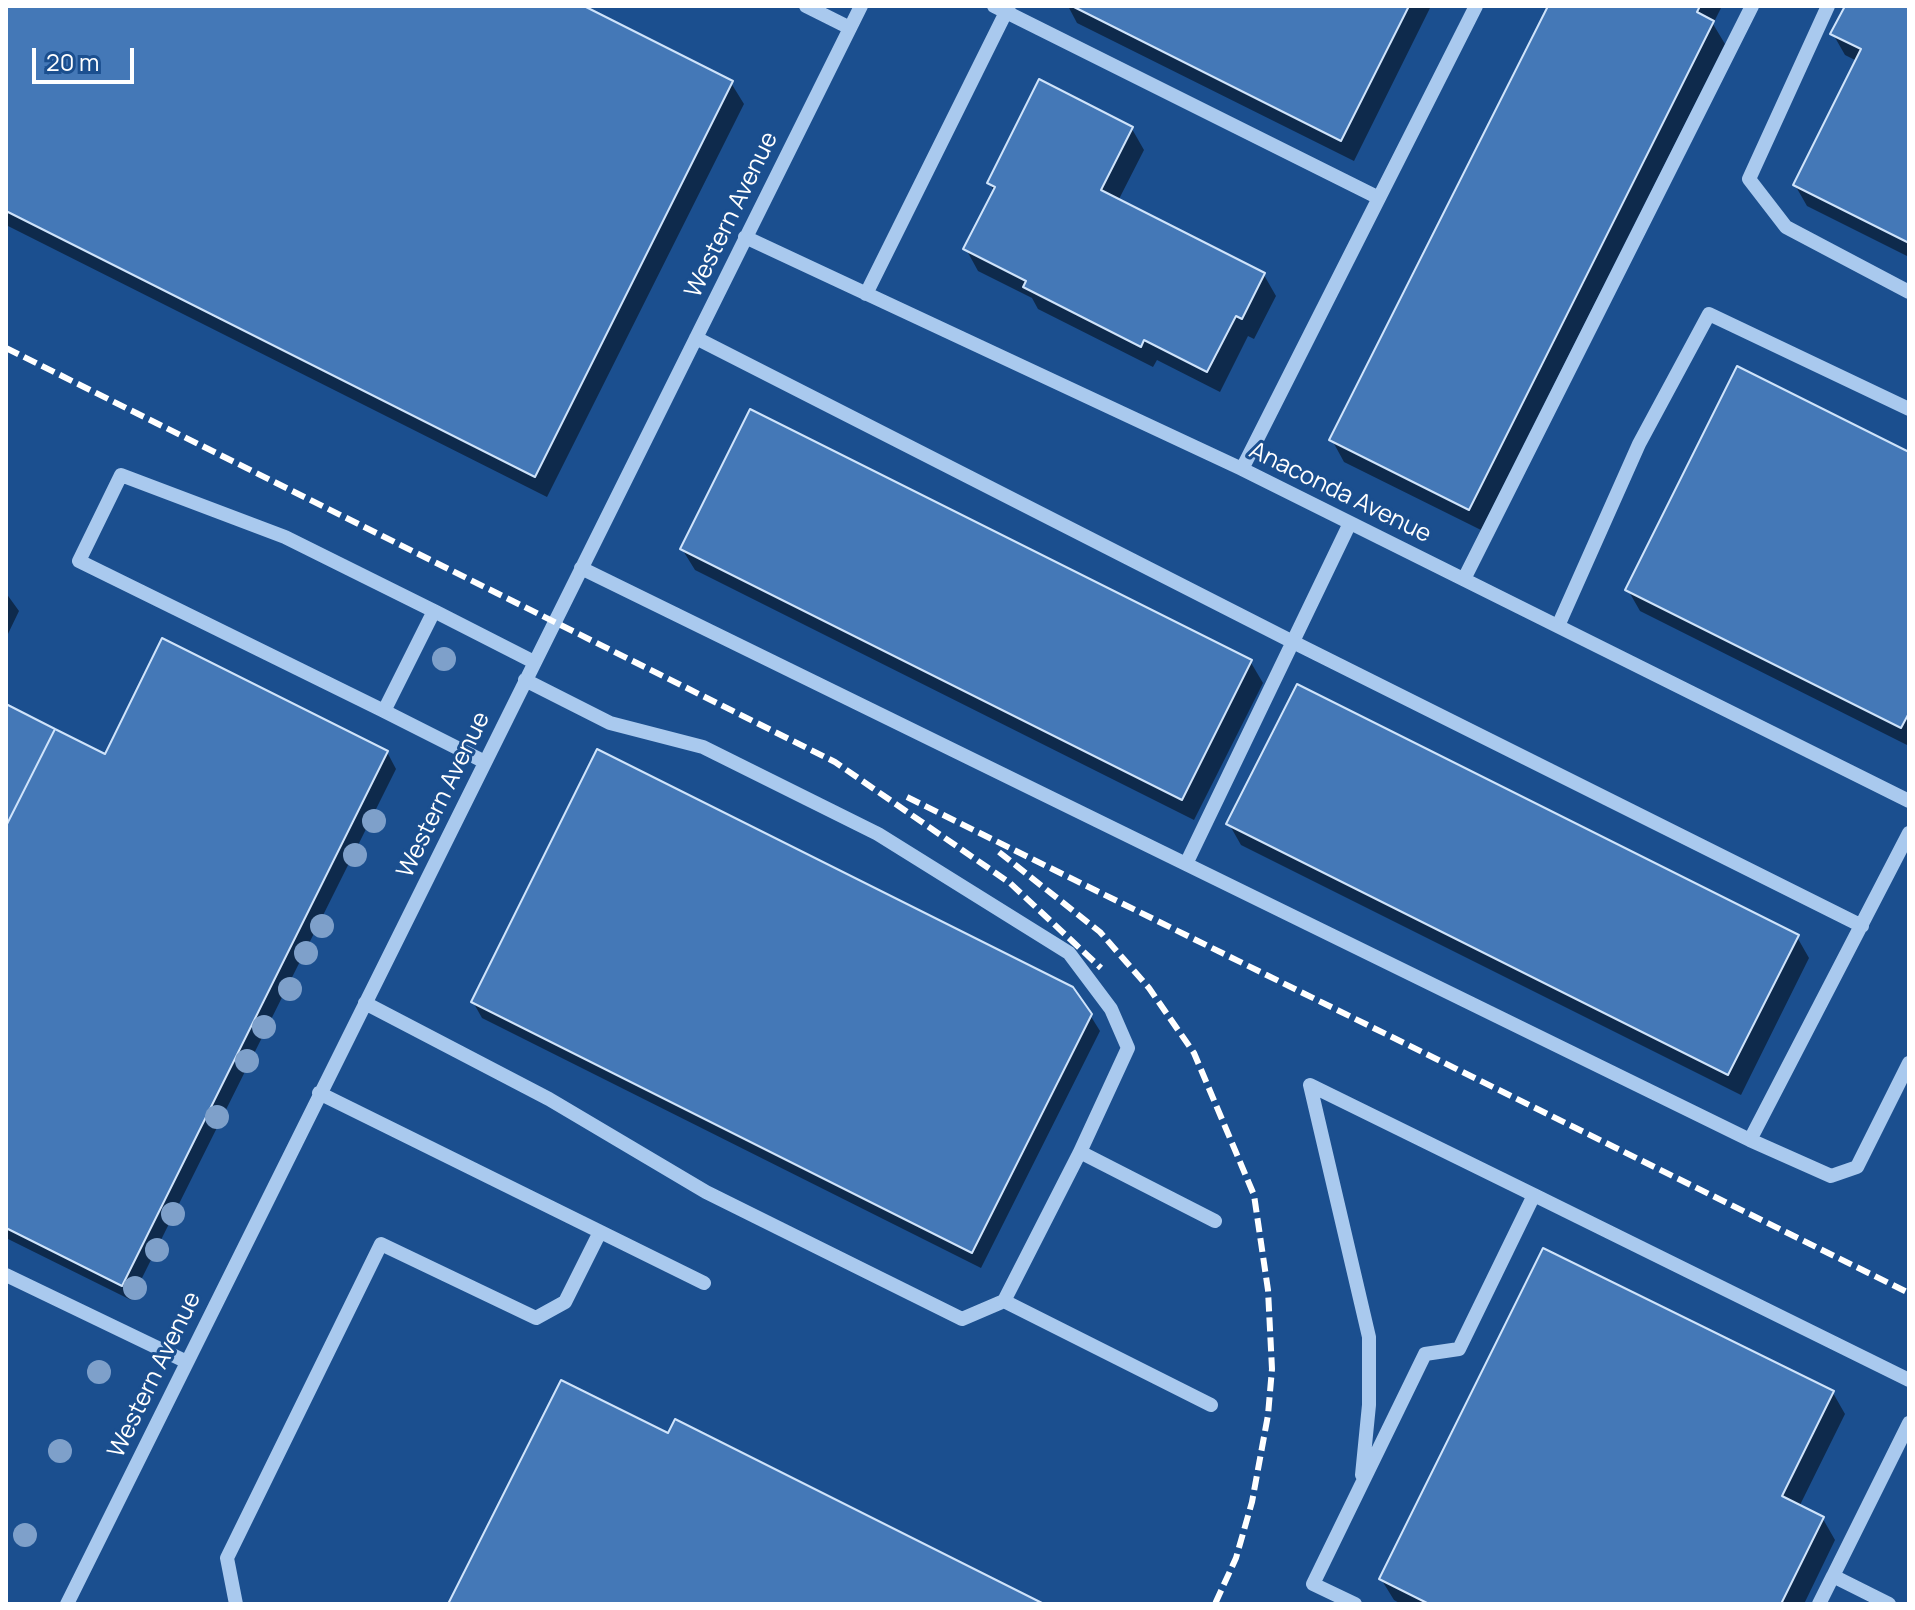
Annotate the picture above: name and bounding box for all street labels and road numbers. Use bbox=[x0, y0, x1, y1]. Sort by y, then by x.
street label: Western Avenue bbox=[679, 127, 785, 303]
street label: Anaconda Avenue bbox=[1244, 437, 1436, 549]
street label: Western Avenue bbox=[391, 707, 497, 883]
street label: Western Avenue bbox=[102, 1287, 208, 1463]

